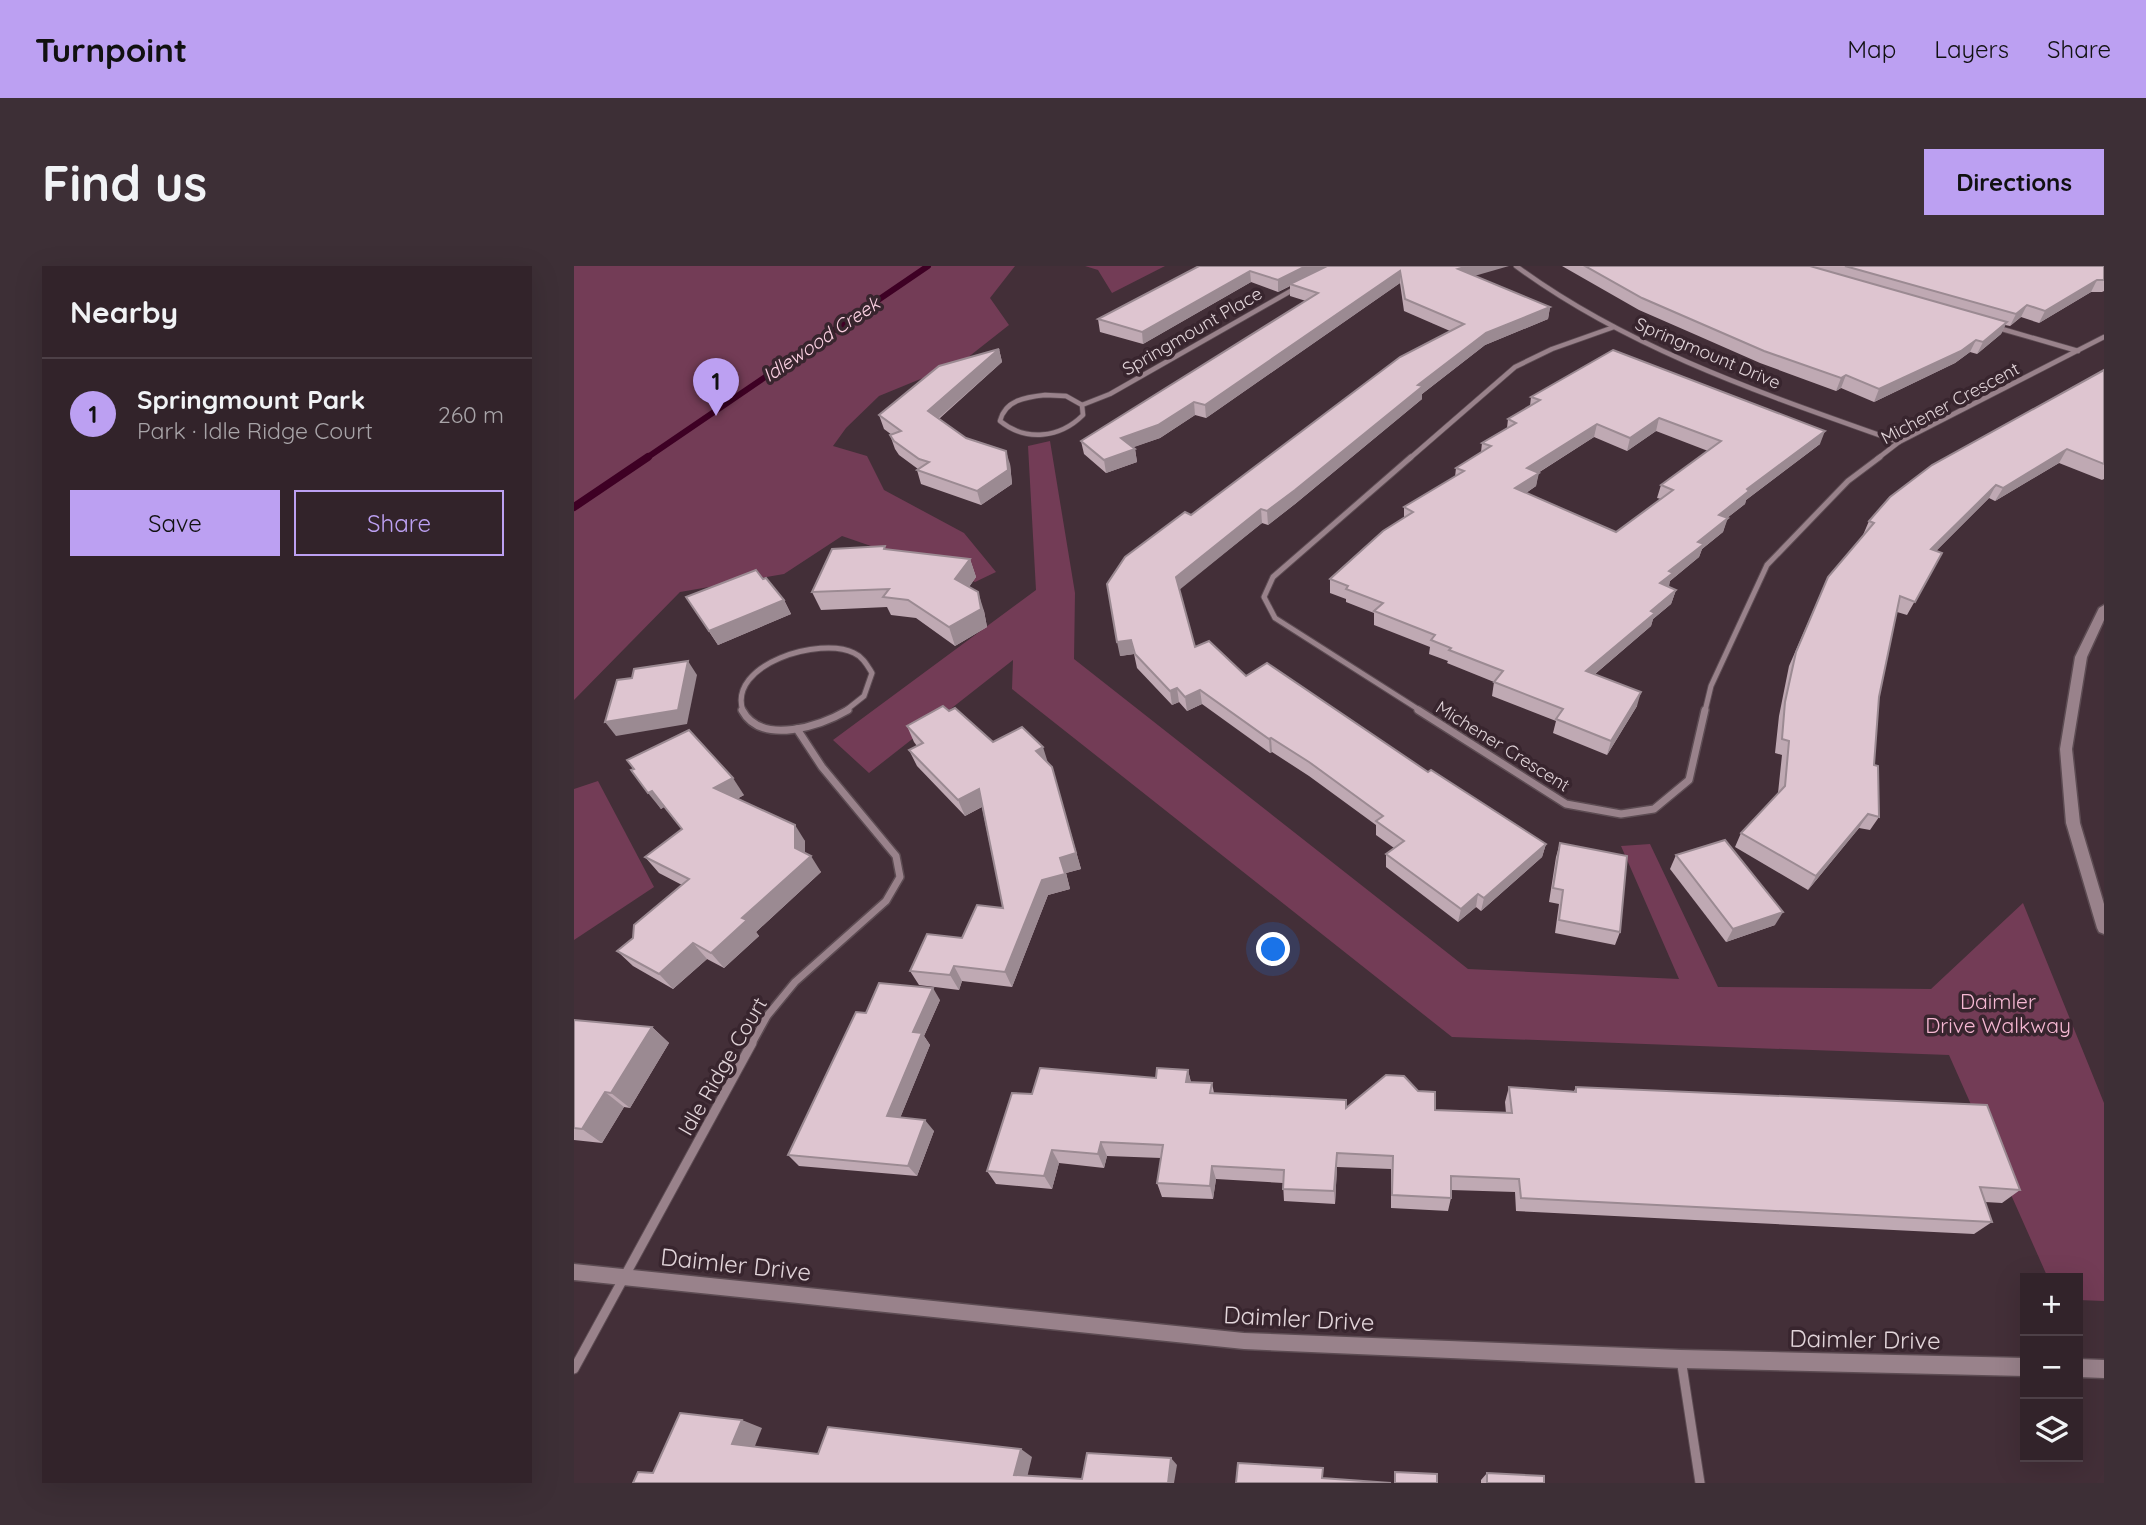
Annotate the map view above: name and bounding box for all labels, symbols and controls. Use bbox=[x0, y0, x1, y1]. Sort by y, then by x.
text: Turnpoint bbox=[35, 29, 187, 70]
text: Map bbox=[1847, 34, 1896, 64]
text: Layers bbox=[1934, 34, 2009, 64]
text: Share bbox=[2047, 34, 2111, 64]
button: Directions bbox=[1924, 149, 2104, 215]
text: Find us bbox=[42, 152, 207, 213]
street label: Springmount Place bbox=[1118, 282, 1266, 380]
water label: Idlewood Creek bbox=[758, 290, 886, 387]
text: Nearby bbox=[70, 293, 178, 331]
street label: Springmount Drive bbox=[1632, 312, 1784, 394]
street label: Michener Crescent bbox=[1877, 357, 2023, 449]
pin: 1 bbox=[693, 358, 739, 416]
text: Springmount Park bbox=[137, 383, 365, 416]
text: 1 bbox=[89, 400, 97, 429]
text: 260 m bbox=[438, 400, 504, 429]
text: Park · Idle Ridge Court bbox=[137, 416, 373, 445]
button: Save bbox=[70, 490, 280, 556]
button: Share bbox=[294, 490, 504, 556]
street label: Michener Crescent bbox=[1432, 696, 1574, 796]
your location bbox=[1256, 932, 1290, 966]
park label: Daimler Drive Walkway bbox=[1925, 988, 2071, 1038]
street label: Idle Ridge Court bbox=[672, 992, 772, 1140]
street label: Daimler Drive bbox=[659, 1241, 813, 1287]
map controls bbox=[2020, 1273, 2083, 1462]
button: + bbox=[2020, 1273, 2083, 1336]
street label: Daimler Drive bbox=[1223, 1299, 1375, 1337]
street label: Daimler Drive bbox=[1789, 1323, 1941, 1355]
button: − bbox=[2020, 1336, 2083, 1399]
button: layers bbox=[2020, 1399, 2083, 1462]

